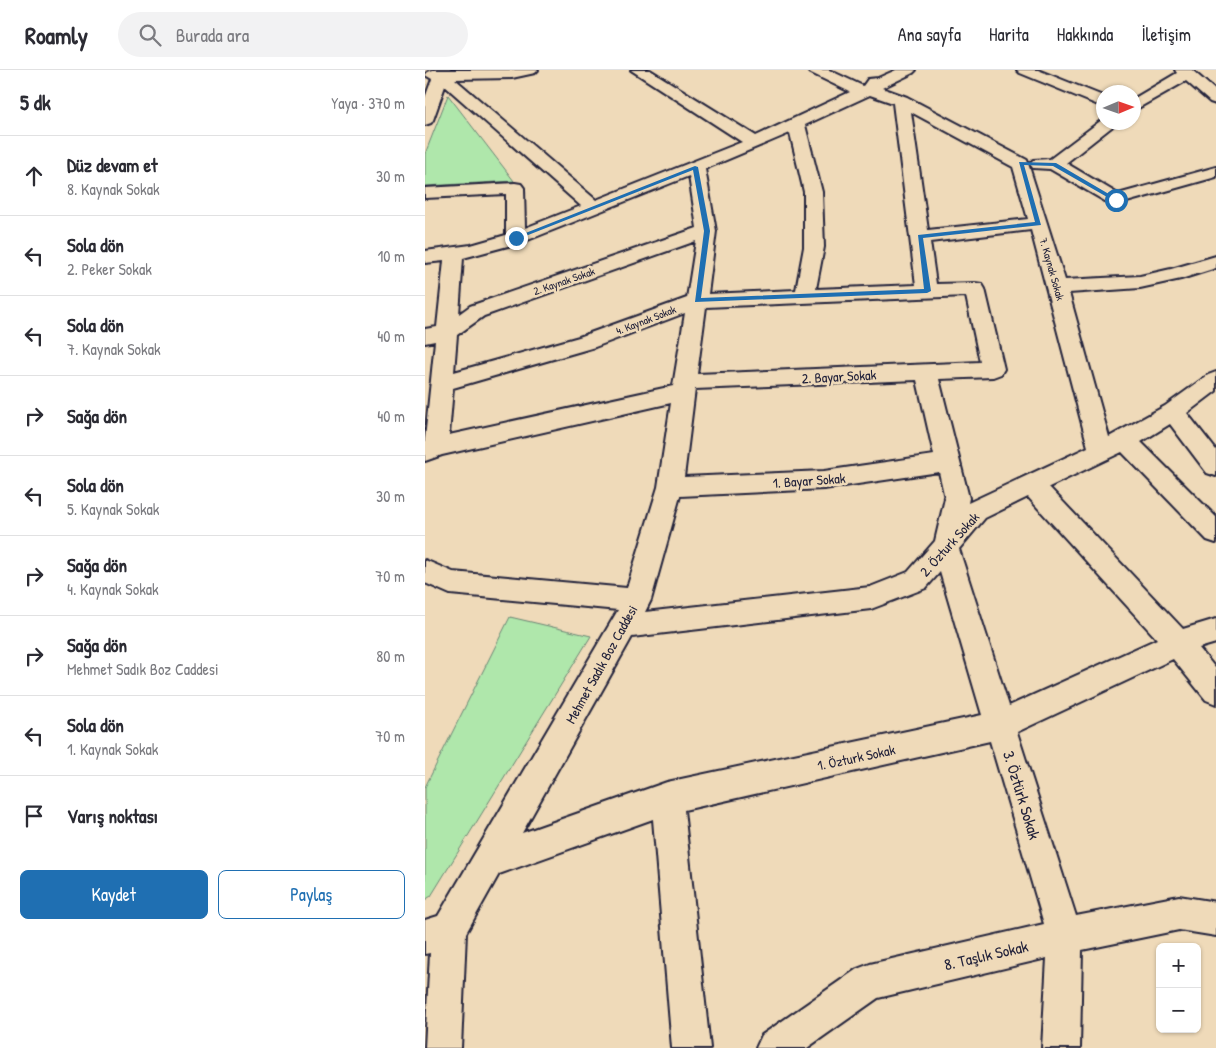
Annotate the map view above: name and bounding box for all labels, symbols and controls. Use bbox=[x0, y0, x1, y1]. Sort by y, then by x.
search box bbox=[118, 12, 468, 57]
text: Roamly bbox=[25, 19, 88, 51]
icon: search bbox=[136, 21, 164, 49]
text: Burada ara bbox=[176, 22, 249, 48]
text: Ana sayfa bbox=[898, 22, 961, 47]
text: Harita bbox=[989, 22, 1029, 47]
text: Hakkında bbox=[1057, 22, 1113, 47]
text: İletişim bbox=[1141, 22, 1191, 47]
north arrow bbox=[1096, 85, 1141, 130]
text: 5 dk bbox=[20, 88, 51, 117]
text: Yaya · 370 m bbox=[331, 92, 405, 114]
text: Düz devam et bbox=[67, 152, 158, 178]
icon: ahead bbox=[20, 162, 48, 190]
text: 30 m bbox=[376, 165, 405, 187]
text: 8. Kaynak Sokak bbox=[67, 178, 160, 200]
route start bbox=[1105, 189, 1128, 212]
route end bbox=[505, 227, 528, 250]
text: Sola dön bbox=[67, 232, 124, 258]
street label: 7. Kaynak Sokak bbox=[1036, 236, 1068, 302]
icon: left bbox=[20, 242, 48, 270]
text: 10 m bbox=[377, 245, 405, 267]
text: 2. Peker Sokak bbox=[67, 258, 152, 280]
street label: 2. Kaynak Sokak bbox=[531, 264, 597, 298]
street label: 4. Kaynak Sokak bbox=[614, 302, 678, 338]
text: Sola dön bbox=[67, 312, 124, 338]
icon: left bbox=[20, 322, 48, 350]
text: 40 m bbox=[377, 325, 405, 347]
text: 7. Kaynak Sokak bbox=[67, 338, 161, 360]
street label: 2. Bayar Sokak bbox=[801, 365, 877, 388]
icon: right bbox=[20, 402, 48, 430]
text: Sağa dön bbox=[67, 403, 127, 429]
text: 40 m bbox=[377, 405, 405, 427]
street label: 1. Bayar Sokak bbox=[772, 468, 846, 493]
text: Sola dön bbox=[67, 472, 124, 498]
icon: left bbox=[20, 482, 48, 510]
text: 30 m bbox=[376, 485, 405, 507]
text: 5. Kaynak Sokak bbox=[67, 498, 159, 520]
street label: 2. Özturk Sokak bbox=[915, 508, 983, 580]
text: Sağa dön bbox=[67, 552, 127, 578]
icon: right bbox=[20, 562, 48, 590]
text: 70 m bbox=[375, 565, 405, 587]
text: 4. Kaynak Sokak bbox=[67, 578, 159, 600]
street label: Mehmet Sadık Boz Caddesi bbox=[561, 601, 641, 727]
text: Sağa dön bbox=[67, 632, 127, 658]
icon: right bbox=[20, 642, 48, 670]
text: 80 m bbox=[376, 645, 405, 667]
text: Mehmet Sadık Boz Caddesi bbox=[67, 658, 219, 680]
text: Sola dön bbox=[67, 712, 124, 738]
icon: left bbox=[20, 722, 48, 750]
text: 70 m bbox=[375, 725, 405, 747]
text: 1. Kaynak Sokak bbox=[67, 738, 159, 760]
street label: 1. Özturk Sokak bbox=[815, 739, 897, 775]
street label: 3. Öztürk Sokak bbox=[998, 748, 1046, 842]
icon: arrive bbox=[20, 802, 48, 830]
text: Varış noktası bbox=[67, 803, 158, 829]
button: Kaydet bbox=[20, 870, 208, 919]
button: Paylaş bbox=[218, 870, 405, 919]
street label: 8. Taşlık Sokak bbox=[942, 935, 1030, 975]
map controls bbox=[1156, 943, 1201, 1033]
button: + bbox=[1156, 943, 1201, 988]
button: − bbox=[1156, 988, 1201, 1033]

